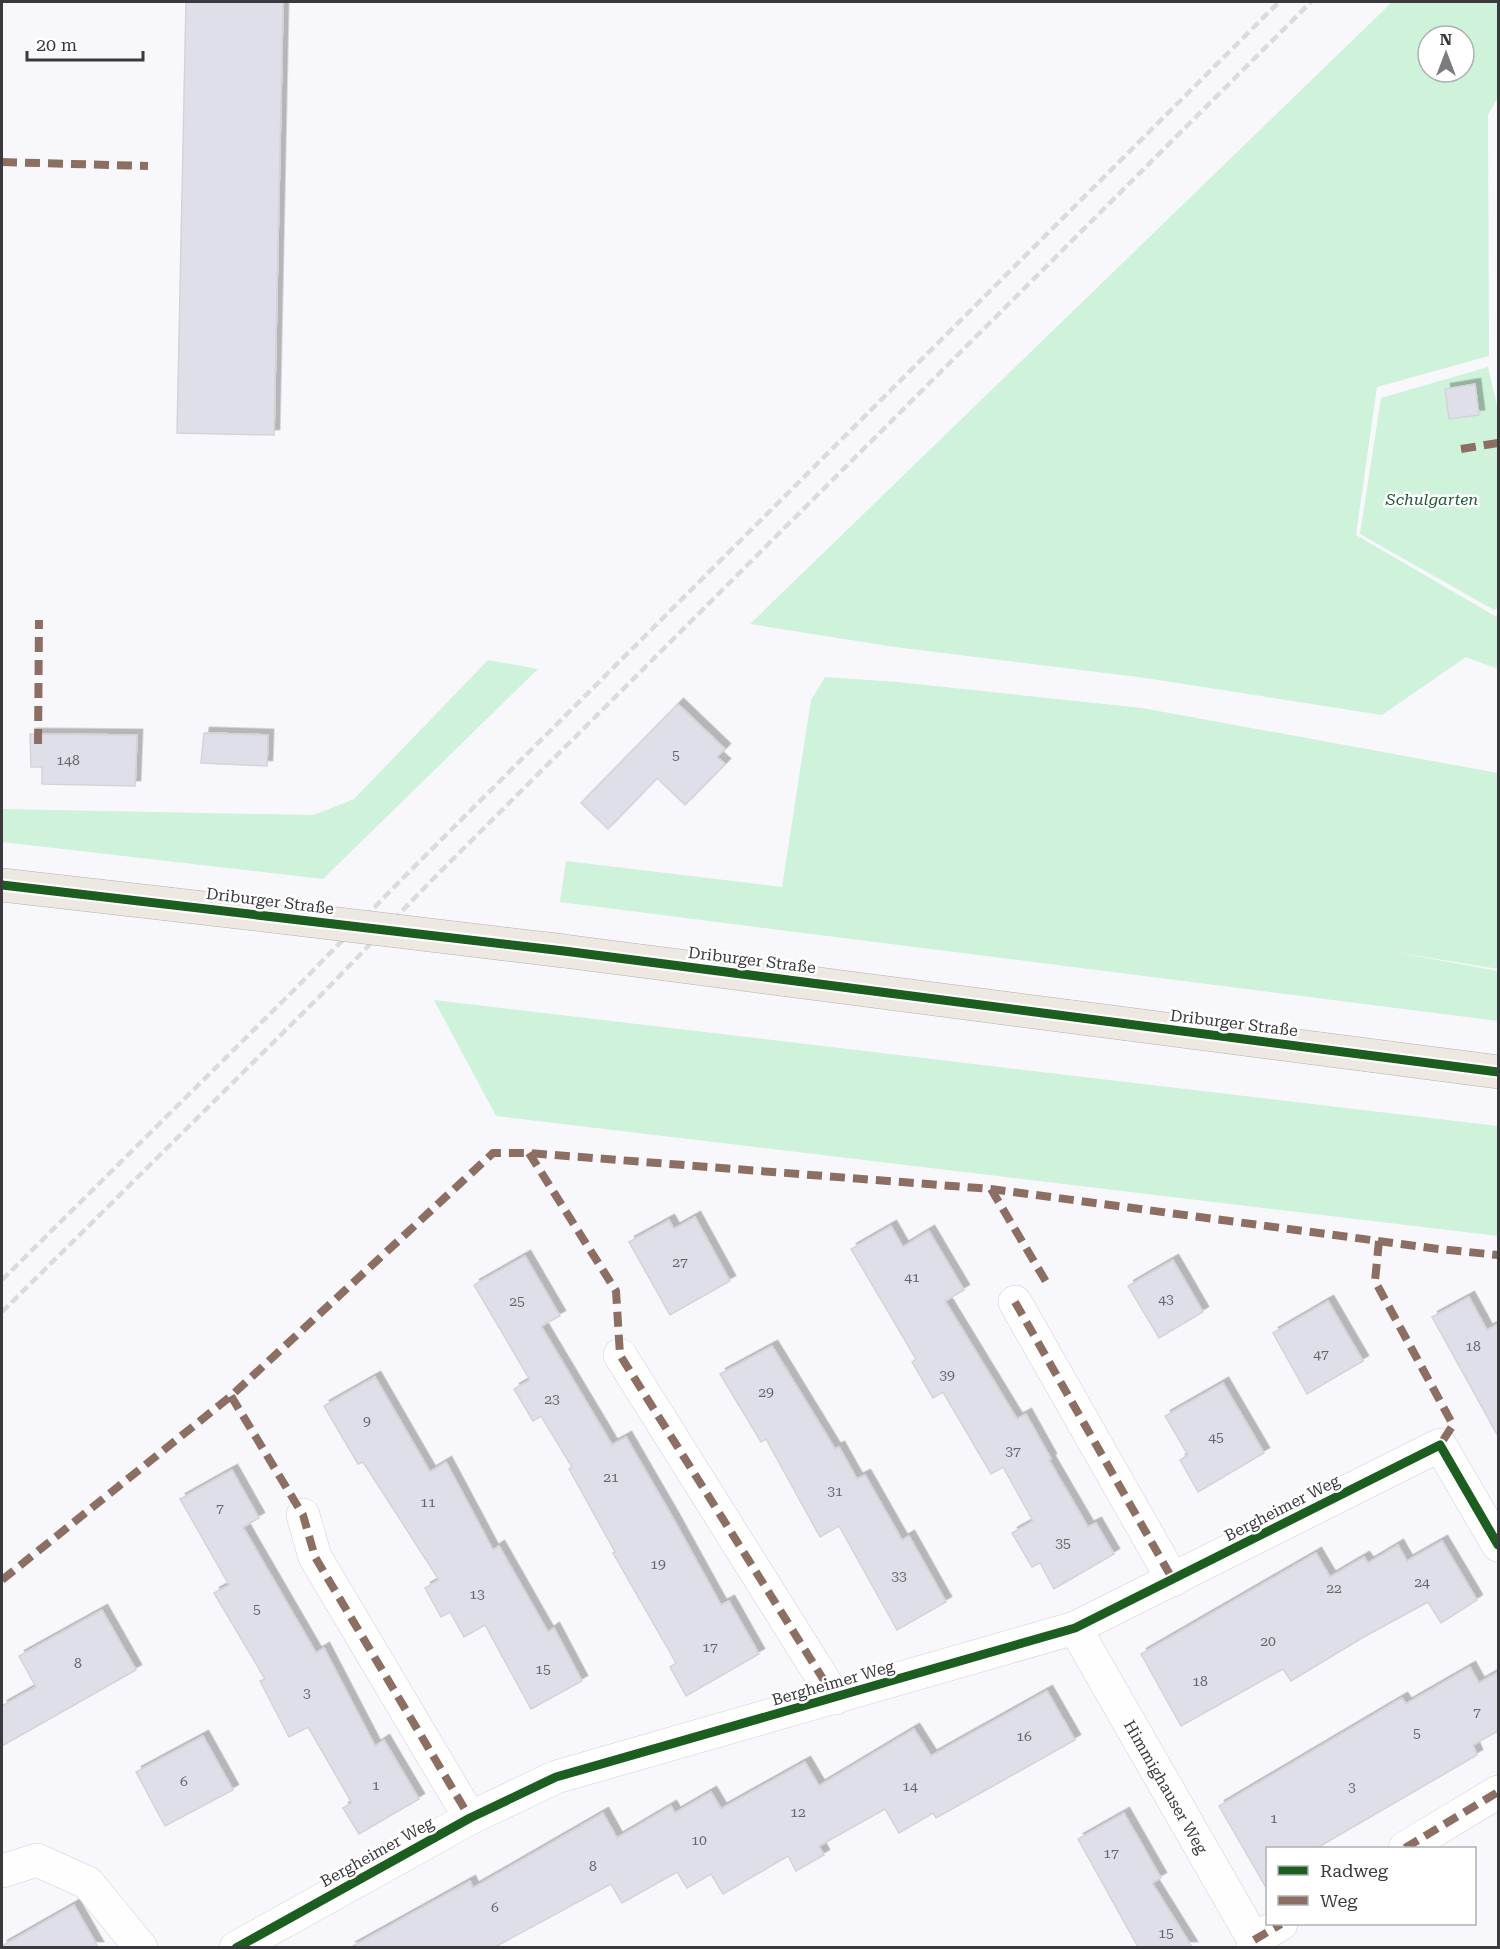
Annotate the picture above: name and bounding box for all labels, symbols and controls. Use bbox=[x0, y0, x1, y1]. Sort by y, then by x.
scale bar bbox=[27, 24, 142, 62]
north arrow bbox=[1416, 24, 1476, 84]
text: N bbox=[1440, 30, 1452, 49]
text: 20 m bbox=[36, 34, 77, 55]
park label: Schulgarten bbox=[1385, 490, 1478, 509]
house number: 5 bbox=[672, 747, 680, 763]
house number: 148 bbox=[56, 752, 80, 768]
street label: Driburger Straße bbox=[205, 884, 335, 918]
street label: Driburger Straße bbox=[687, 943, 817, 977]
street label: Driburger Straße bbox=[1169, 1006, 1299, 1040]
house number: 27 bbox=[672, 1254, 688, 1270]
house number: 41 bbox=[904, 1269, 920, 1285]
house number: 43 bbox=[1158, 1291, 1174, 1307]
house number: 25 bbox=[509, 1293, 525, 1309]
house number: 18 bbox=[1465, 1338, 1481, 1354]
house number: 47 bbox=[1313, 1346, 1329, 1362]
house number: 39 bbox=[939, 1367, 955, 1383]
house number: 29 bbox=[758, 1384, 774, 1400]
house number: 23 bbox=[544, 1391, 560, 1407]
house number: 9 bbox=[363, 1413, 371, 1429]
house number: 45 bbox=[1208, 1429, 1224, 1445]
house number: 37 bbox=[1005, 1443, 1021, 1459]
house number: 21 bbox=[603, 1469, 619, 1485]
street label: Bergheimer Weg bbox=[1221, 1470, 1344, 1545]
house number: 31 bbox=[827, 1483, 843, 1499]
house number: 11 bbox=[420, 1494, 436, 1510]
house number: 7 bbox=[216, 1500, 224, 1516]
house number: 35 bbox=[1055, 1535, 1071, 1551]
house number: 19 bbox=[650, 1556, 666, 1572]
house number: 33 bbox=[891, 1568, 907, 1584]
house number: 24 bbox=[1414, 1574, 1430, 1590]
house number: 22 bbox=[1326, 1580, 1342, 1596]
house number: 13 bbox=[469, 1586, 485, 1602]
house number: 5 bbox=[253, 1601, 261, 1617]
house number: 20 bbox=[1260, 1633, 1276, 1649]
house number: 17 bbox=[702, 1639, 718, 1655]
house number: 8 bbox=[74, 1655, 82, 1671]
street label: Bergheimer Weg bbox=[770, 1656, 897, 1710]
house number: 15 bbox=[535, 1661, 551, 1677]
house number: 18 bbox=[1192, 1673, 1208, 1689]
house number: 3 bbox=[303, 1685, 311, 1701]
house number: 7 bbox=[1473, 1704, 1481, 1720]
street label: Himmighauser Weg bbox=[1120, 1716, 1212, 1858]
house number: 5 bbox=[1413, 1725, 1421, 1741]
house number: 16 bbox=[1016, 1728, 1032, 1744]
house number: 6 bbox=[180, 1773, 188, 1789]
house number: 1 bbox=[372, 1777, 380, 1793]
house number: 14 bbox=[902, 1778, 918, 1794]
house number: 3 bbox=[1348, 1779, 1356, 1795]
house number: 12 bbox=[790, 1804, 806, 1820]
house number: 1 bbox=[1270, 1810, 1278, 1826]
street label: Bergheimer Weg bbox=[317, 1813, 438, 1891]
house number: 10 bbox=[691, 1832, 707, 1848]
house number: 17 bbox=[1103, 1845, 1119, 1861]
legend bbox=[1266, 1847, 1476, 1925]
house number: 8 bbox=[589, 1858, 597, 1874]
text: Radweg bbox=[1320, 1860, 1389, 1881]
text: Weg bbox=[1320, 1890, 1358, 1911]
house number: 6 bbox=[491, 1899, 499, 1915]
house number: 15 bbox=[1158, 1925, 1174, 1941]

